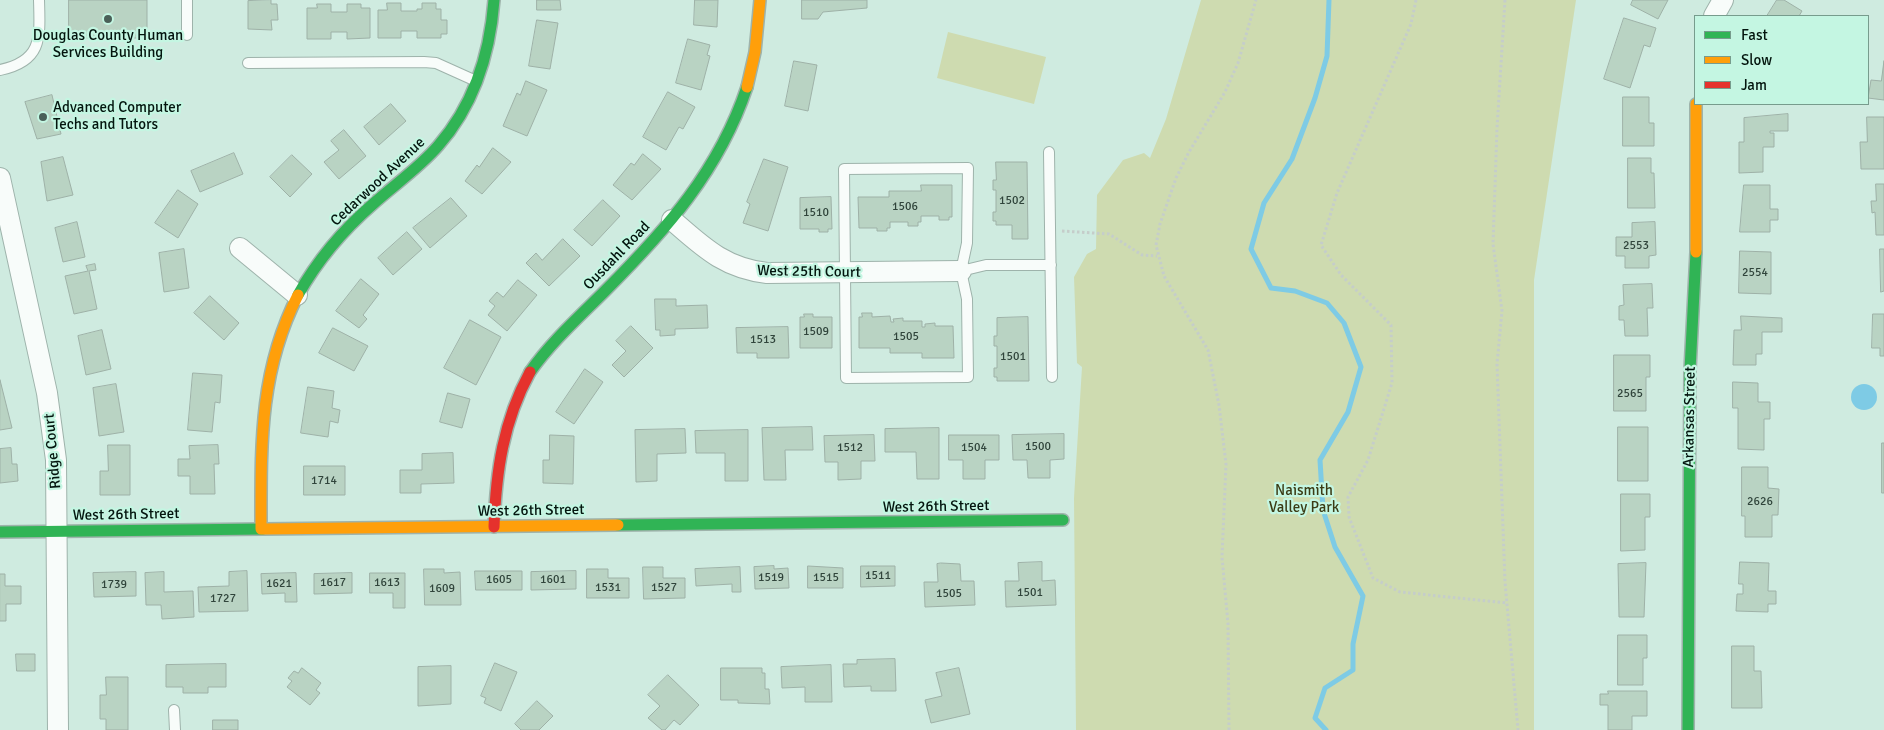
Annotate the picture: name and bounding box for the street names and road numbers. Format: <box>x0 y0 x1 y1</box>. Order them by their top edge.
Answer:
street label: Cedarwood Avenue <box>327 134 429 230</box>
street label: Ousdahl Road <box>580 218 654 294</box>
street label: West 25th Court <box>757 262 861 282</box>
street label: Arkansas Street <box>1680 366 1700 468</box>
street label: Ridge Court <box>41 412 65 490</box>
street label: West 26th Street <box>882 497 990 517</box>
street label: West 26th Street <box>477 501 585 521</box>
street label: West 26th Street <box>72 505 180 525</box>

